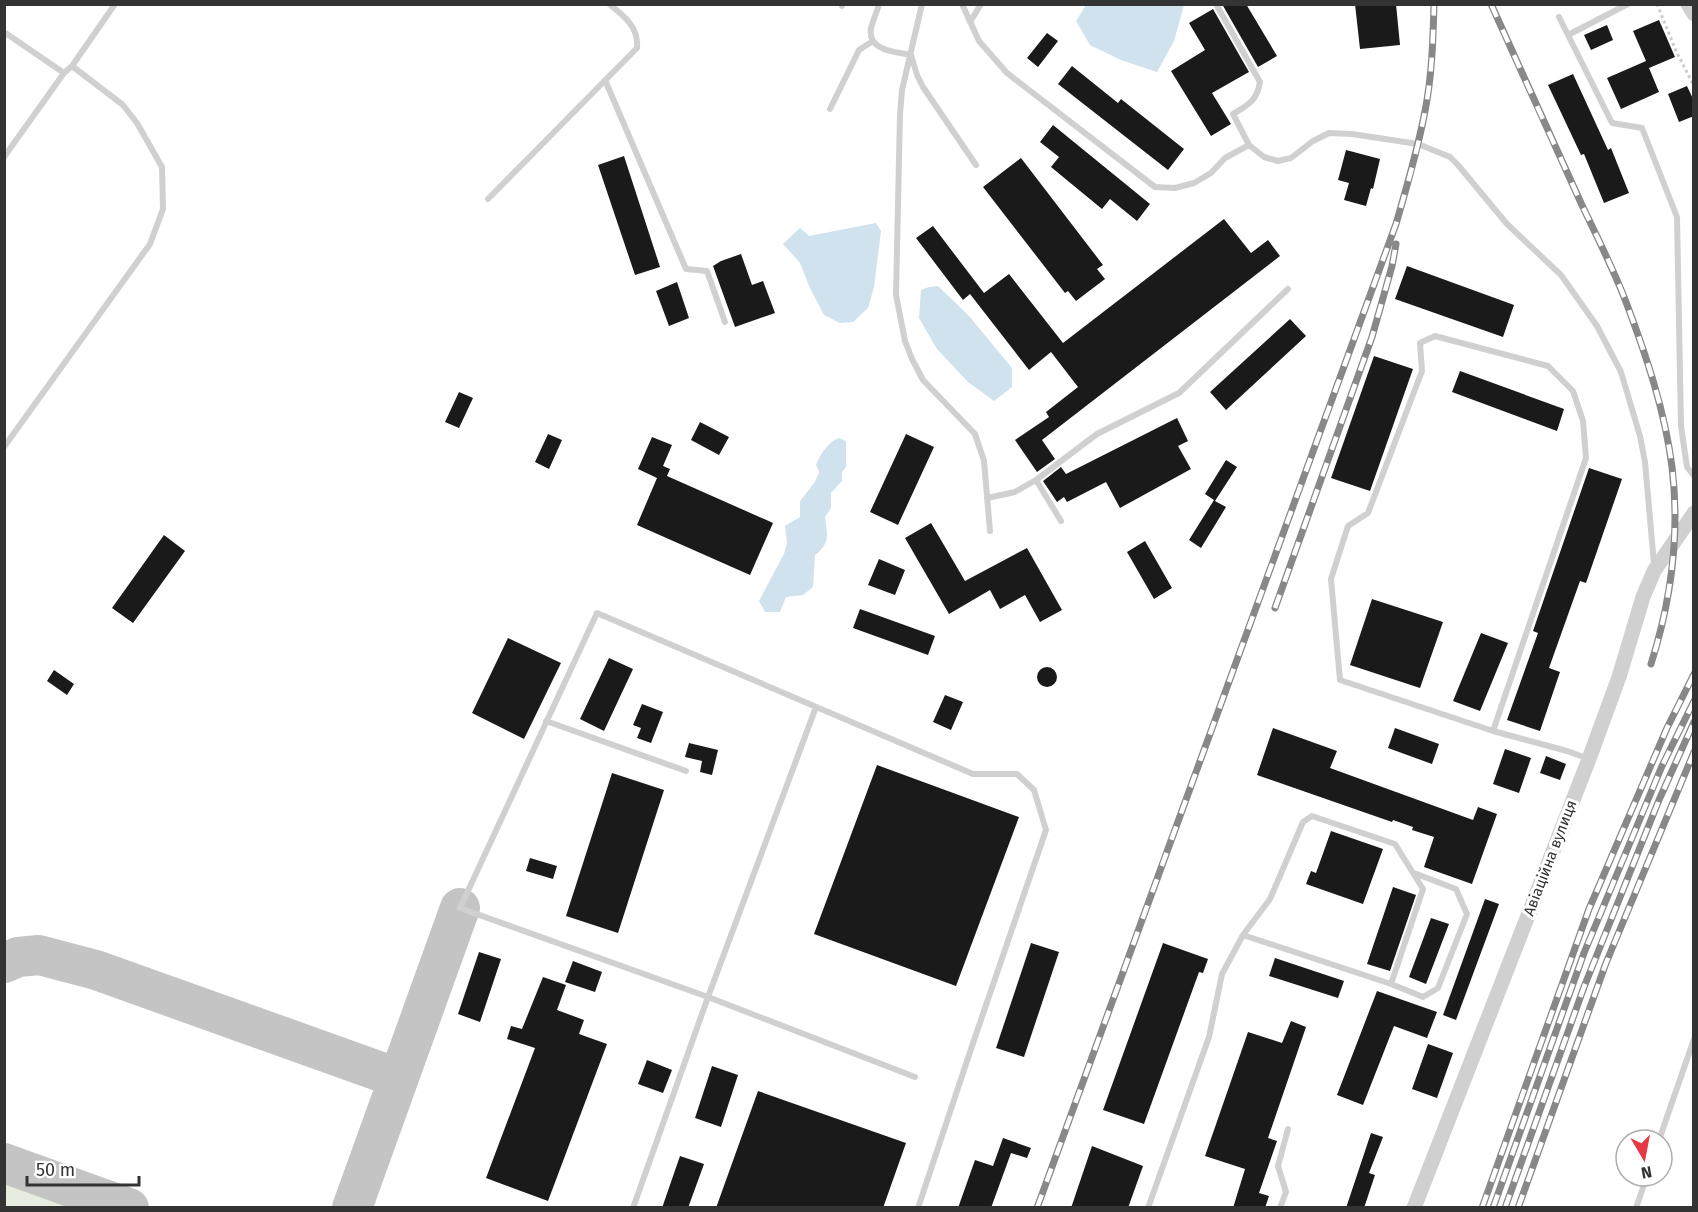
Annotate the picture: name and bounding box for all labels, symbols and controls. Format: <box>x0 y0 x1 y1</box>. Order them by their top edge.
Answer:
street label: Авіаційна вулиця <box>1520 798 1580 918</box>
north arrow <box>1614 1128 1674 1188</box>
scale bar <box>27 1149 140 1187</box>
text: 50 m <box>36 1159 75 1181</box>
text: N <box>1640 1162 1653 1183</box>

